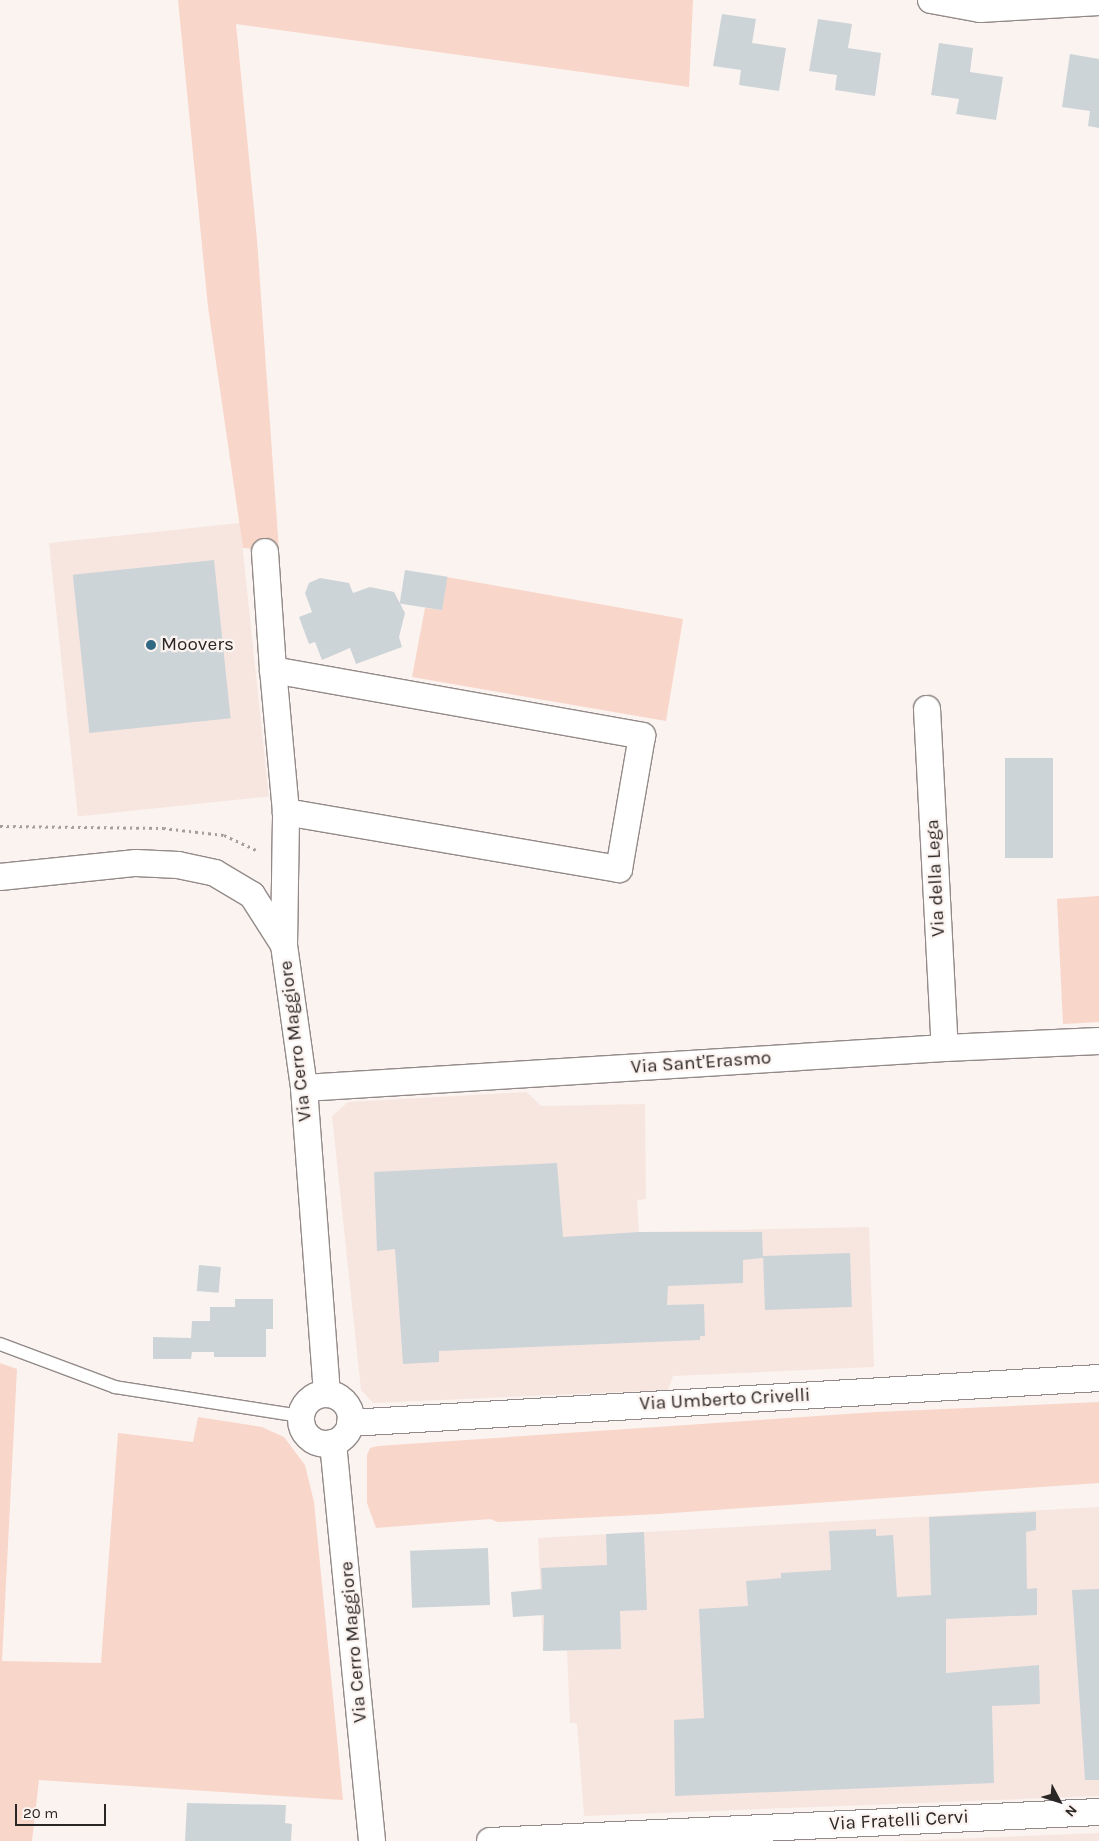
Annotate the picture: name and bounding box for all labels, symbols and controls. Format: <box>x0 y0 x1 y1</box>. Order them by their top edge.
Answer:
place label: Moovers <box>161 634 234 656</box>
marker: Moovers <box>145 639 157 651</box>
street label: Via della Lega <box>922 819 950 937</box>
street label: Via Cerro Maggiore <box>275 959 317 1123</box>
street label: Via Sant'Erasmo <box>630 1047 772 1079</box>
street label: Via Umberto Crivelli <box>639 1384 811 1416</box>
street label: Via Cerro Maggiore <box>336 1560 372 1724</box>
north arrow <box>1034 1776 1084 1826</box>
scale bar <box>18 1794 109 1826</box>
text: N <box>1061 1802 1081 1820</box>
text: 20 m <box>23 1804 58 1822</box>
street label: Via Fratelli Cervi <box>829 1806 969 1836</box>

